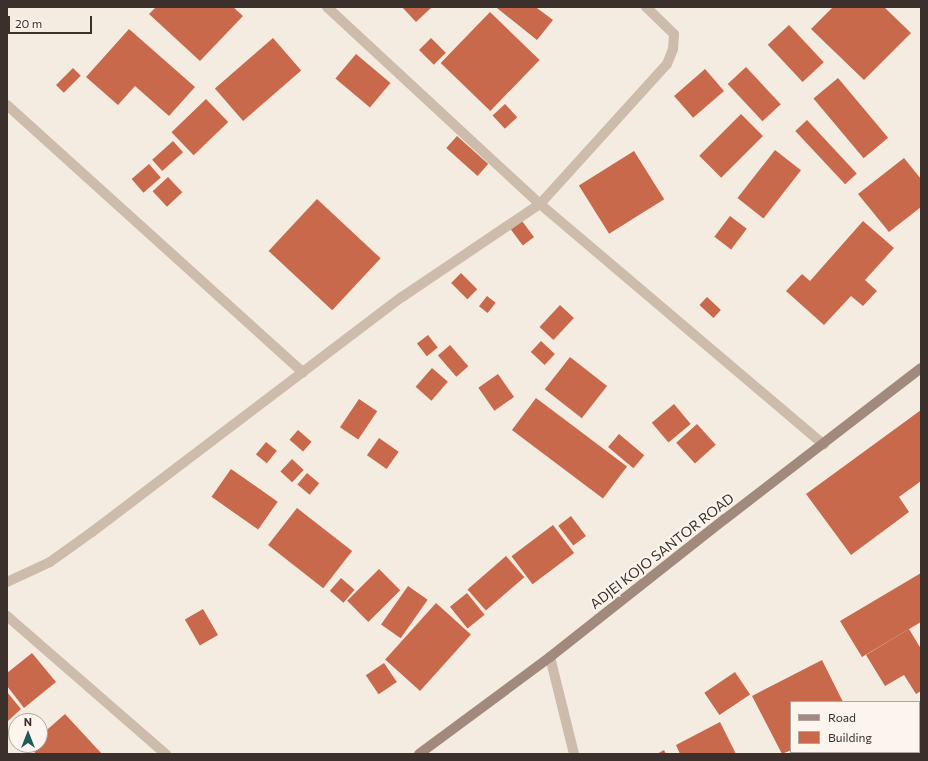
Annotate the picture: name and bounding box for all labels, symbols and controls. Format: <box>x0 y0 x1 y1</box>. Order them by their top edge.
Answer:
scale bar <box>10 8 94 34</box>
text: 20 m <box>15 16 42 30</box>
street label: ADJEI KOJO SANTOR ROAD <box>587 490 737 612</box>
legend <box>790 701 920 753</box>
text: Road <box>828 710 856 724</box>
north arrow <box>8 713 48 753</box>
text: N <box>24 715 32 728</box>
text: Building <box>828 730 872 744</box>

